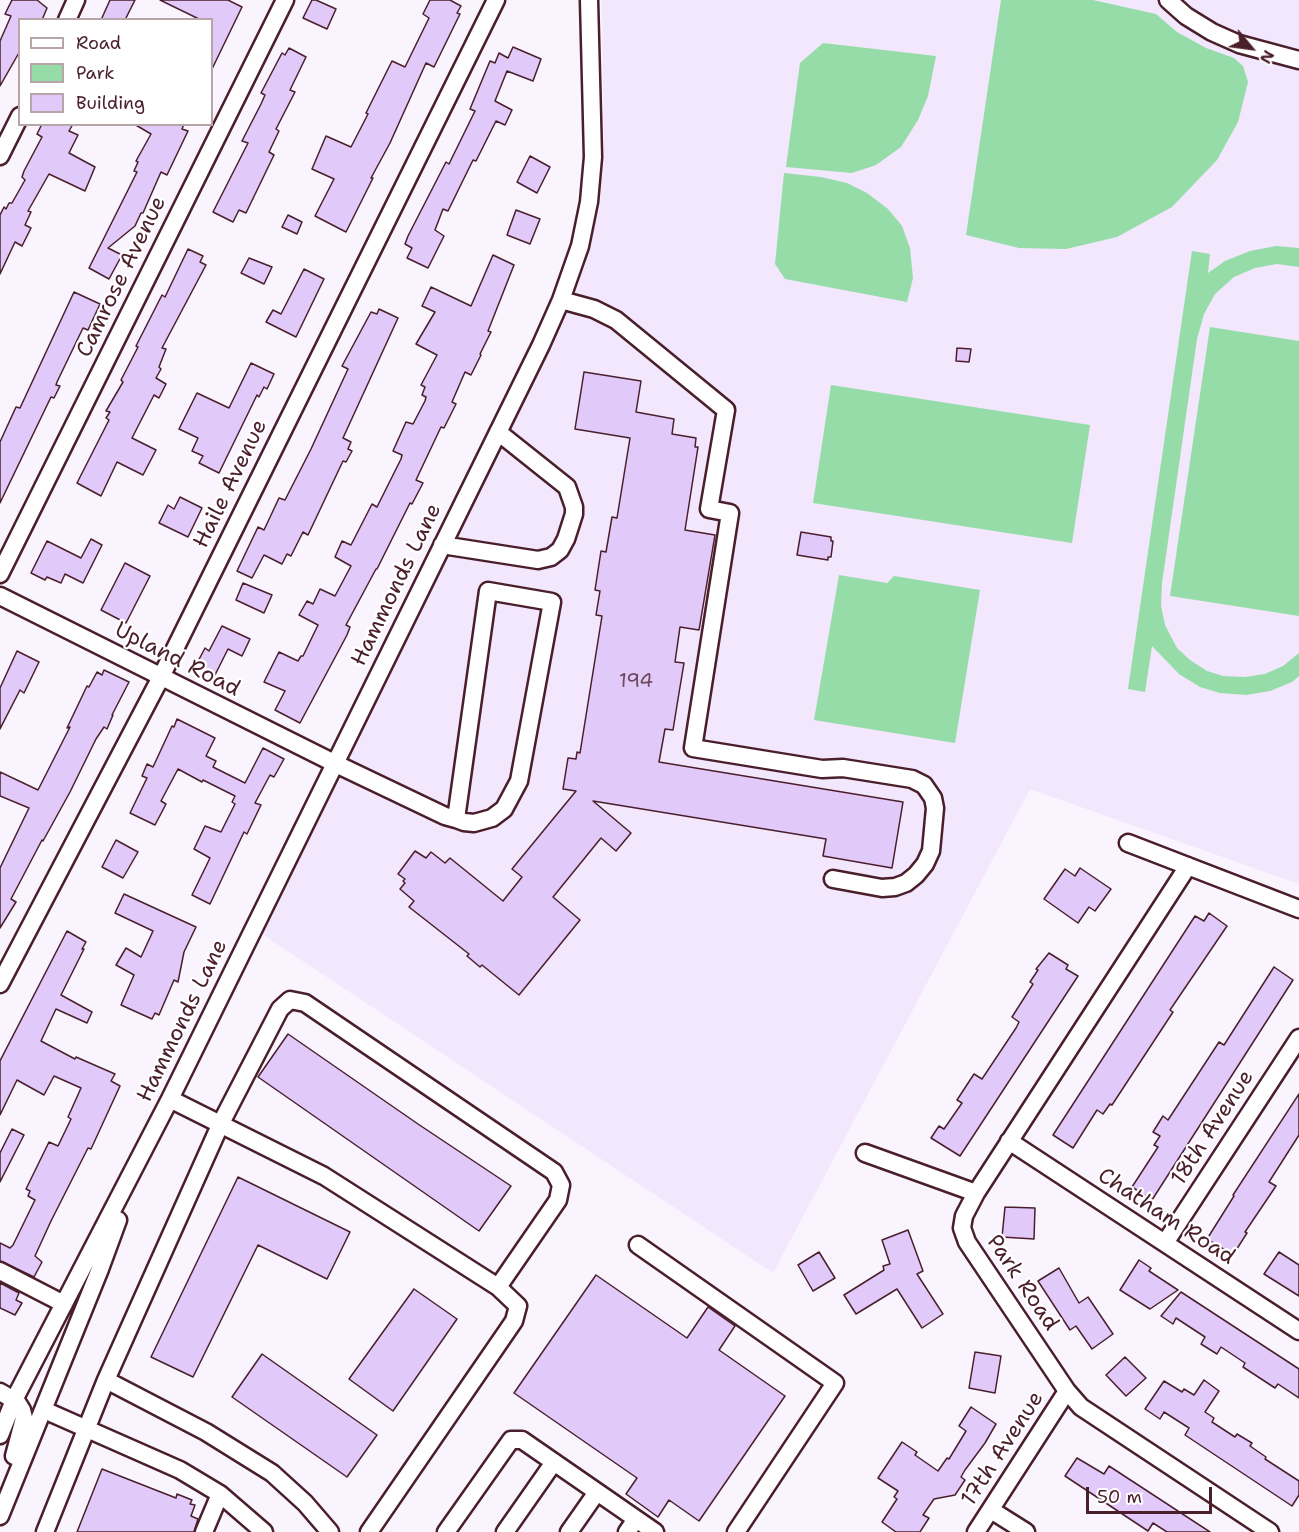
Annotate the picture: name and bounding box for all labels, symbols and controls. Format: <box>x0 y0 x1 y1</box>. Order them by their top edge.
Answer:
legend <box>18 18 213 126</box>
north arrow <box>1221 18 1281 78</box>
text: Road <box>76 31 121 55</box>
text: N <box>1255 46 1279 68</box>
text: Park <box>76 61 115 85</box>
text: Building <box>76 91 145 115</box>
street label: Camrose Avenue <box>72 192 172 362</box>
street label: Haile Avenue <box>189 416 273 552</box>
street label: Hammonds Lane <box>346 499 448 671</box>
street label: Upland Road <box>110 617 244 703</box>
house number: 194 <box>619 670 653 694</box>
street label: Hammonds Lane <box>132 935 234 1107</box>
street label: 18th Avenue <box>1166 1065 1260 1191</box>
street label: Chatham Road <box>1092 1163 1240 1271</box>
street label: Park Road <box>980 1230 1064 1336</box>
street label: 17th Avenue <box>956 1387 1050 1511</box>
scale bar <box>1089 1475 1215 1513</box>
text: 50 m <box>1097 1485 1142 1509</box>

